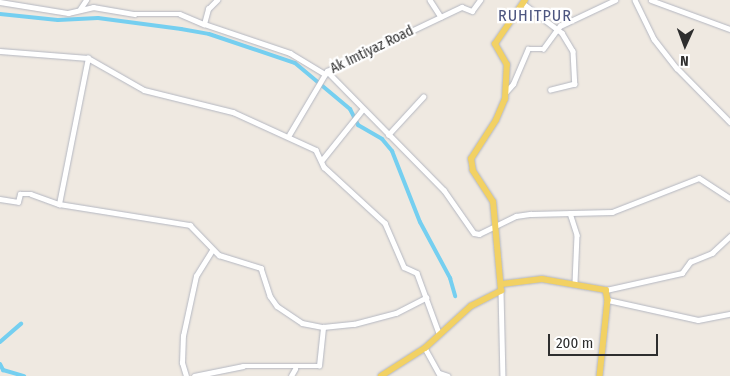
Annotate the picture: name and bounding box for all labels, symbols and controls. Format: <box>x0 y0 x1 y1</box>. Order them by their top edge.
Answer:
district label: RUHITPUR <box>497 6 573 26</box>
north arrow <box>660 20 710 70</box>
street label: Ak Imtiyaz Road <box>328 23 416 77</box>
text: N <box>680 52 689 69</box>
scale bar <box>550 324 660 356</box>
text: 200 m <box>556 334 593 352</box>

